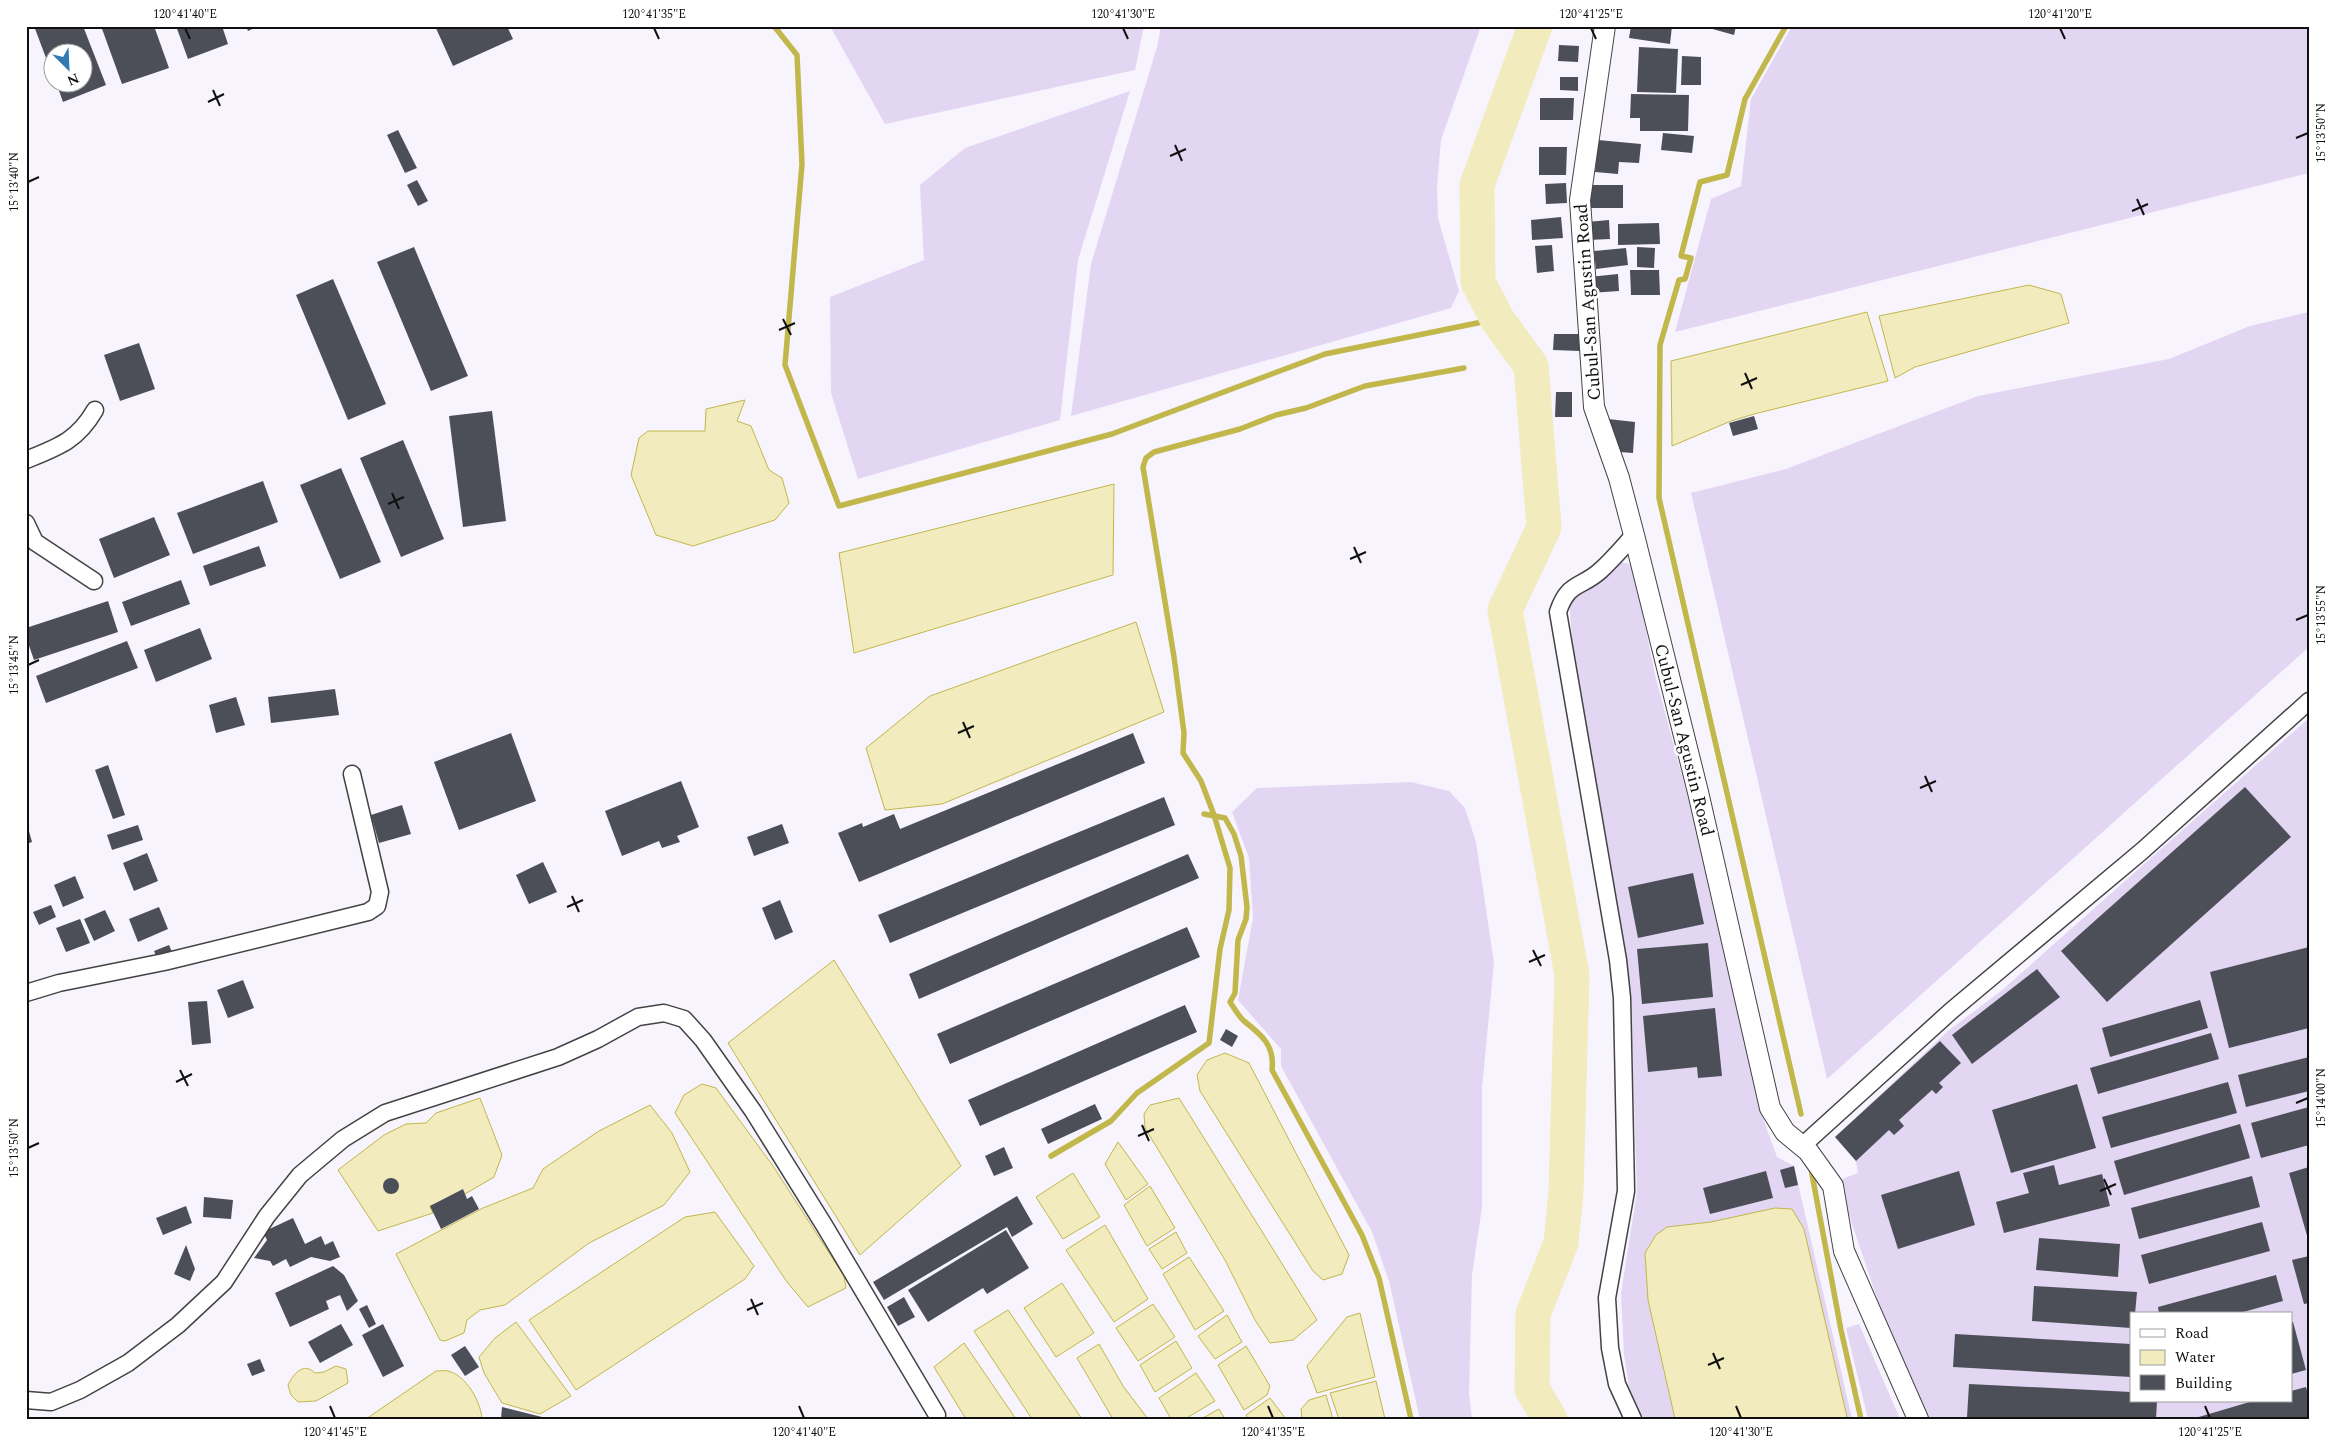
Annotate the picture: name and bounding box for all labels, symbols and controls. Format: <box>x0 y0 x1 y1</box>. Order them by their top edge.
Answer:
text: 120°41'40"E <box>153 5 217 24</box>
text: 120°41'35"E <box>622 5 686 24</box>
text: 120°41'30"E <box>1091 5 1155 24</box>
text: 120°41'25"E <box>1559 5 1623 24</box>
text: 120°41'20"E <box>2028 5 2092 24</box>
north arrow <box>42 42 92 92</box>
text: N <box>64 68 83 91</box>
text: 15°13'50"N <box>2312 103 2331 163</box>
text: 15°13'40"N <box>5 152 24 212</box>
street label: Cubul-San Agustin Road <box>1568 203 1608 401</box>
text: 15°13'55"N <box>2312 585 2331 645</box>
text: 15°13'45"N <box>5 635 24 695</box>
street label: Cubul-San Agustin Road <box>1647 641 1721 839</box>
text: 15°14'00"N <box>2312 1068 2331 1128</box>
text: 15°13'50"N <box>5 1118 24 1178</box>
legend <box>2130 1312 2292 1402</box>
text: Road <box>2175 1322 2209 1345</box>
text: Water <box>2175 1346 2215 1369</box>
text: Building <box>2175 1372 2232 1395</box>
text: 120°41'45"E <box>303 1423 367 1442</box>
text: 120°41'40"E <box>772 1423 836 1442</box>
text: 120°41'35"E <box>1241 1423 1305 1442</box>
text: 120°41'30"E <box>1709 1423 1773 1442</box>
text: 120°41'25"E <box>2178 1423 2242 1442</box>

